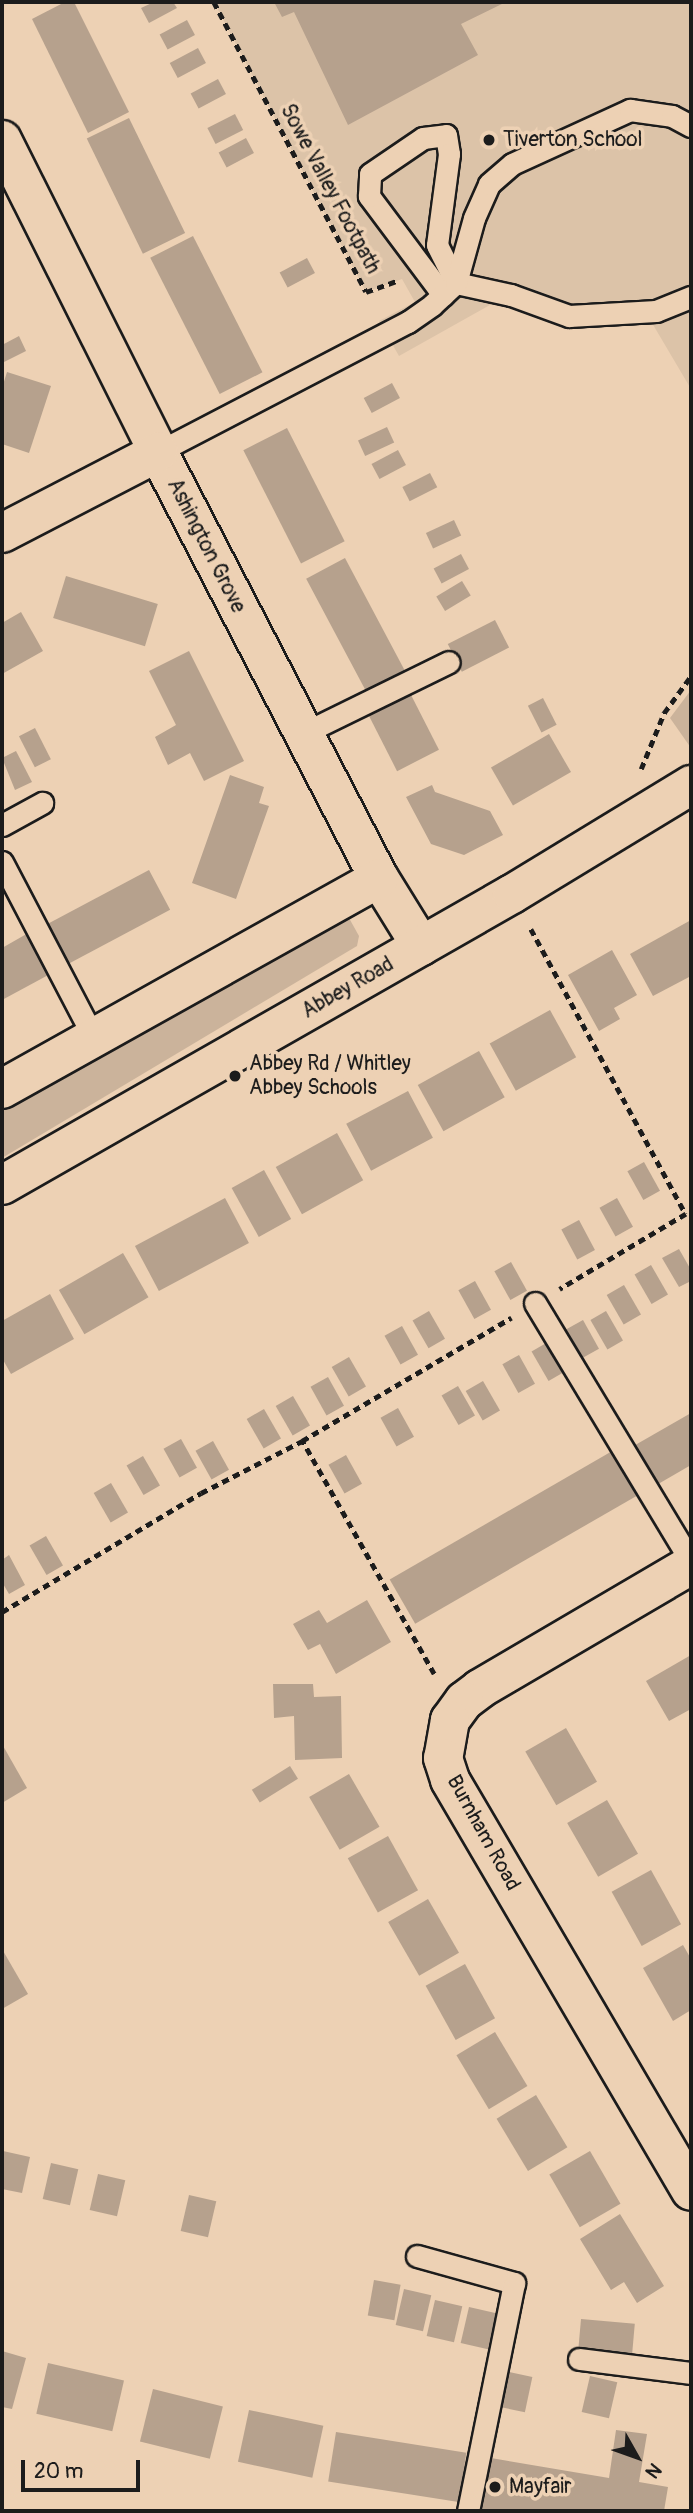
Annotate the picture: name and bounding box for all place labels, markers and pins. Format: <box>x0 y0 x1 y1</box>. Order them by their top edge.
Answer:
place label: Tiverton School <box>503 127 643 153</box>
marker: Tiverton School <box>481 132 497 148</box>
place label: Abbey Rd / Whitley Abbey Schools <box>249 1051 411 1101</box>
marker: Abbey Rd / Whitley Abbey Schools <box>227 1068 243 1084</box>
place label: Mayfair <box>509 2474 572 2500</box>
marker: Mayfair <box>487 2479 503 2495</box>

